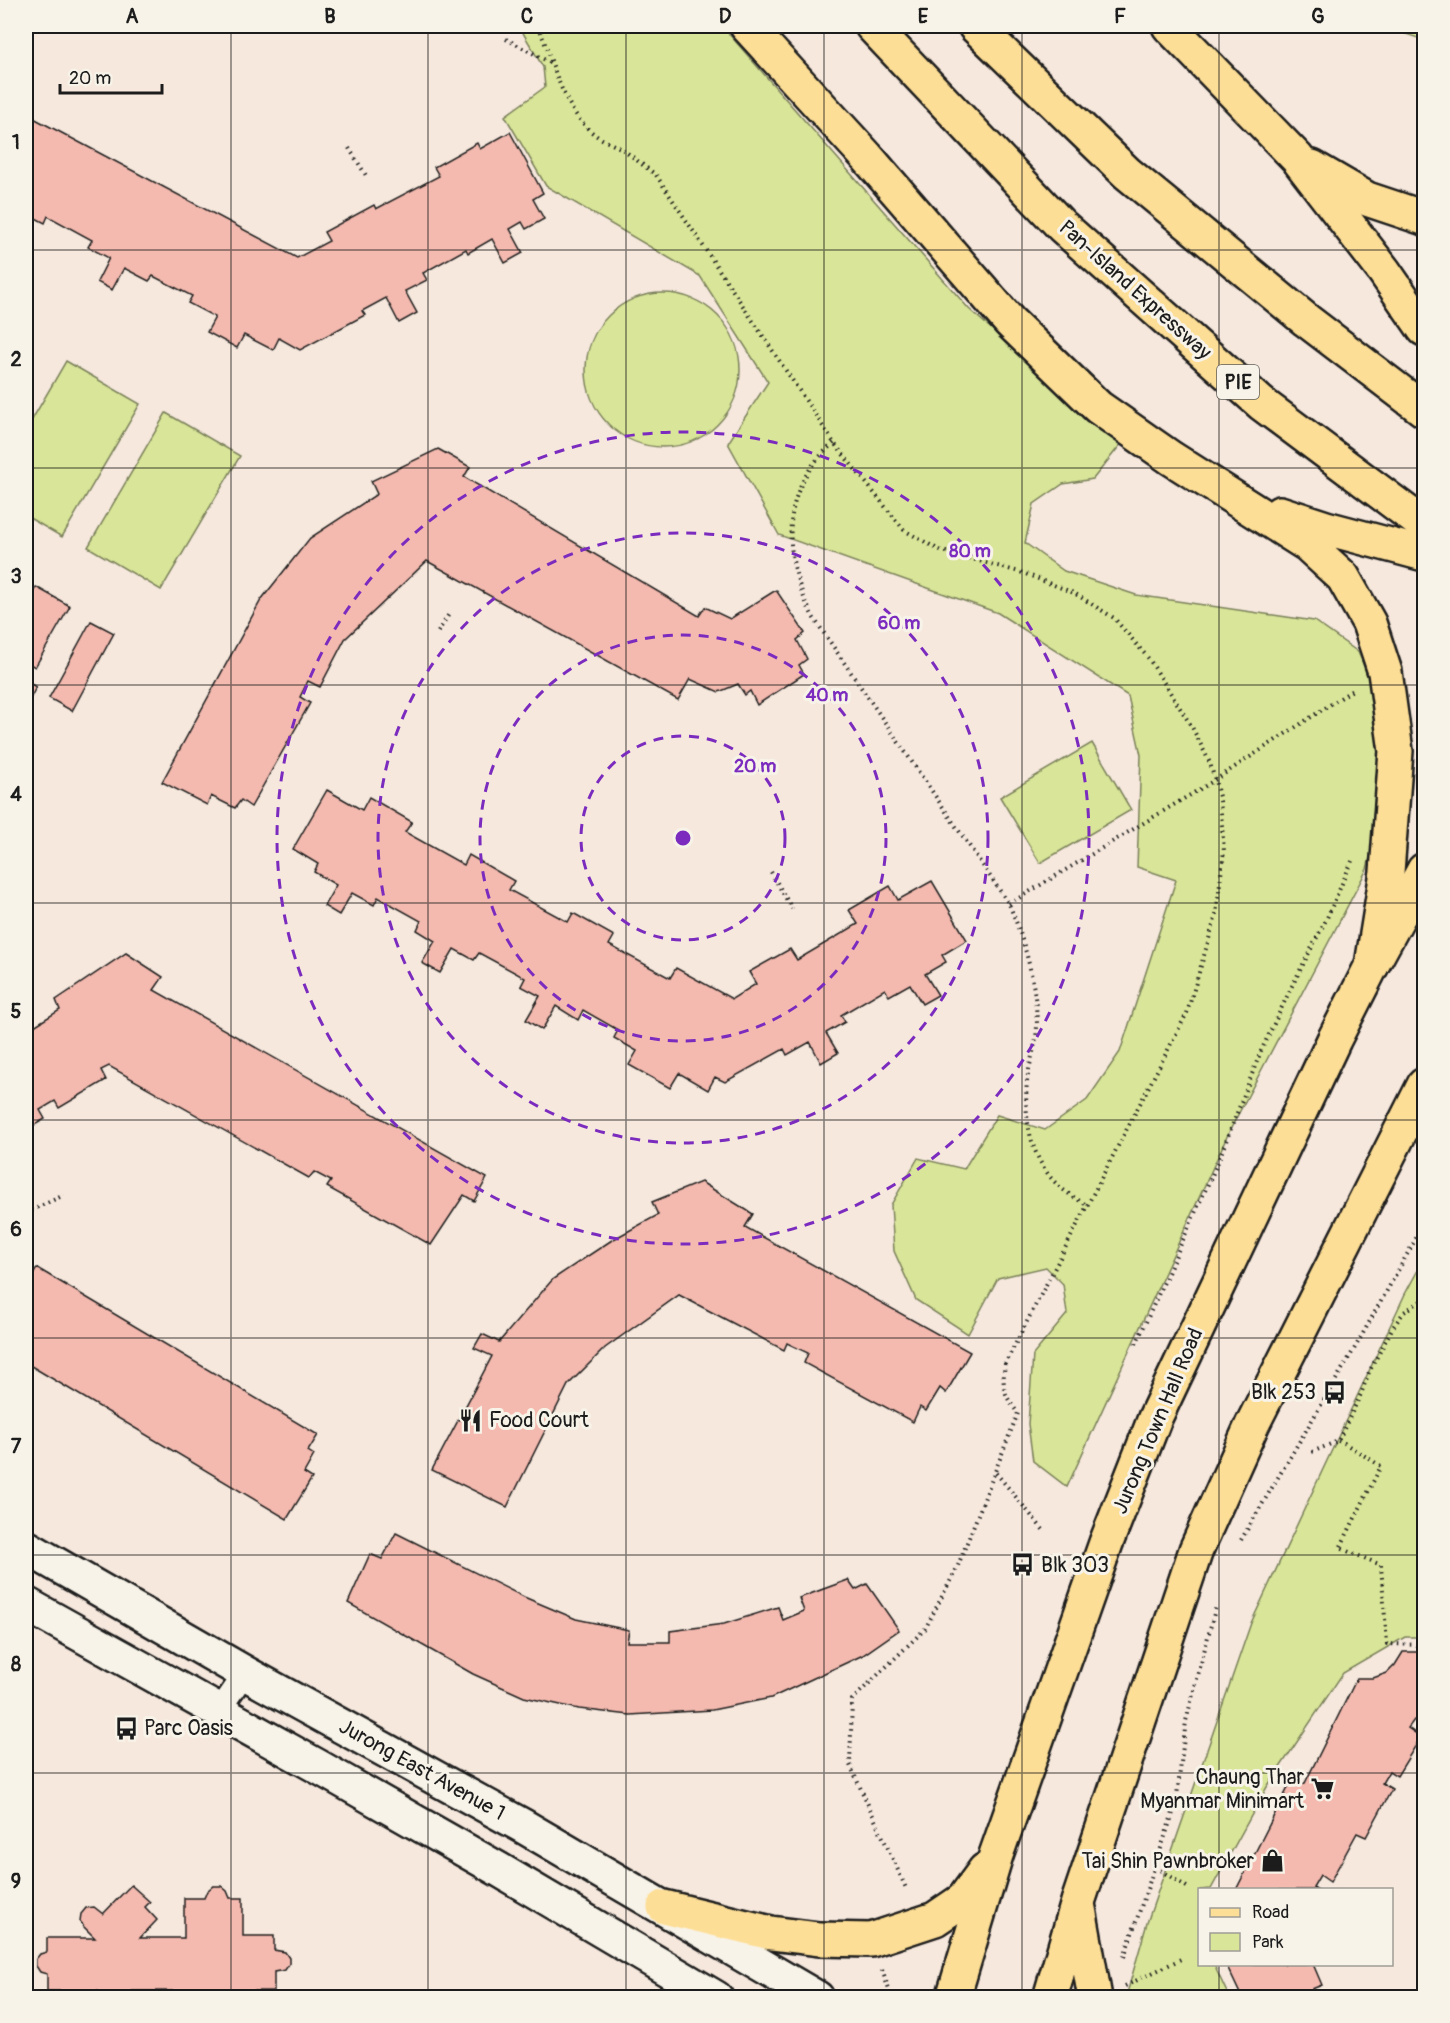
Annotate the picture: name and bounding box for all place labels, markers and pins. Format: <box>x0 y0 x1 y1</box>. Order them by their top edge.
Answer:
centre of rings <box>673 828 693 848</box>
place label: Blk 253 <box>1251 1379 1316 1406</box>
bus stop icon: Blk 253 <box>1321 1379 1347 1405</box>
restaurant icon: Food Court <box>458 1407 484 1433</box>
place label: Food Court <box>489 1407 589 1434</box>
bus stop icon: Blk 303 <box>1010 1552 1036 1578</box>
place label: Blk 303 <box>1041 1552 1109 1579</box>
bus stop icon: Parc Oasis <box>113 1715 139 1741</box>
place label: Parc Oasis <box>144 1715 233 1742</box>
place label: Chaung Thar Myanmar Minimart <box>1140 1764 1305 1815</box>
supermarket icon: Chaung Thar Myanmar Minimart <box>1309 1776 1335 1802</box>
place label: Tai Shin Pawnbroker <box>1081 1848 1255 1875</box>
shop icon: Tai Shin Pawnbroker <box>1259 1848 1285 1874</box>

